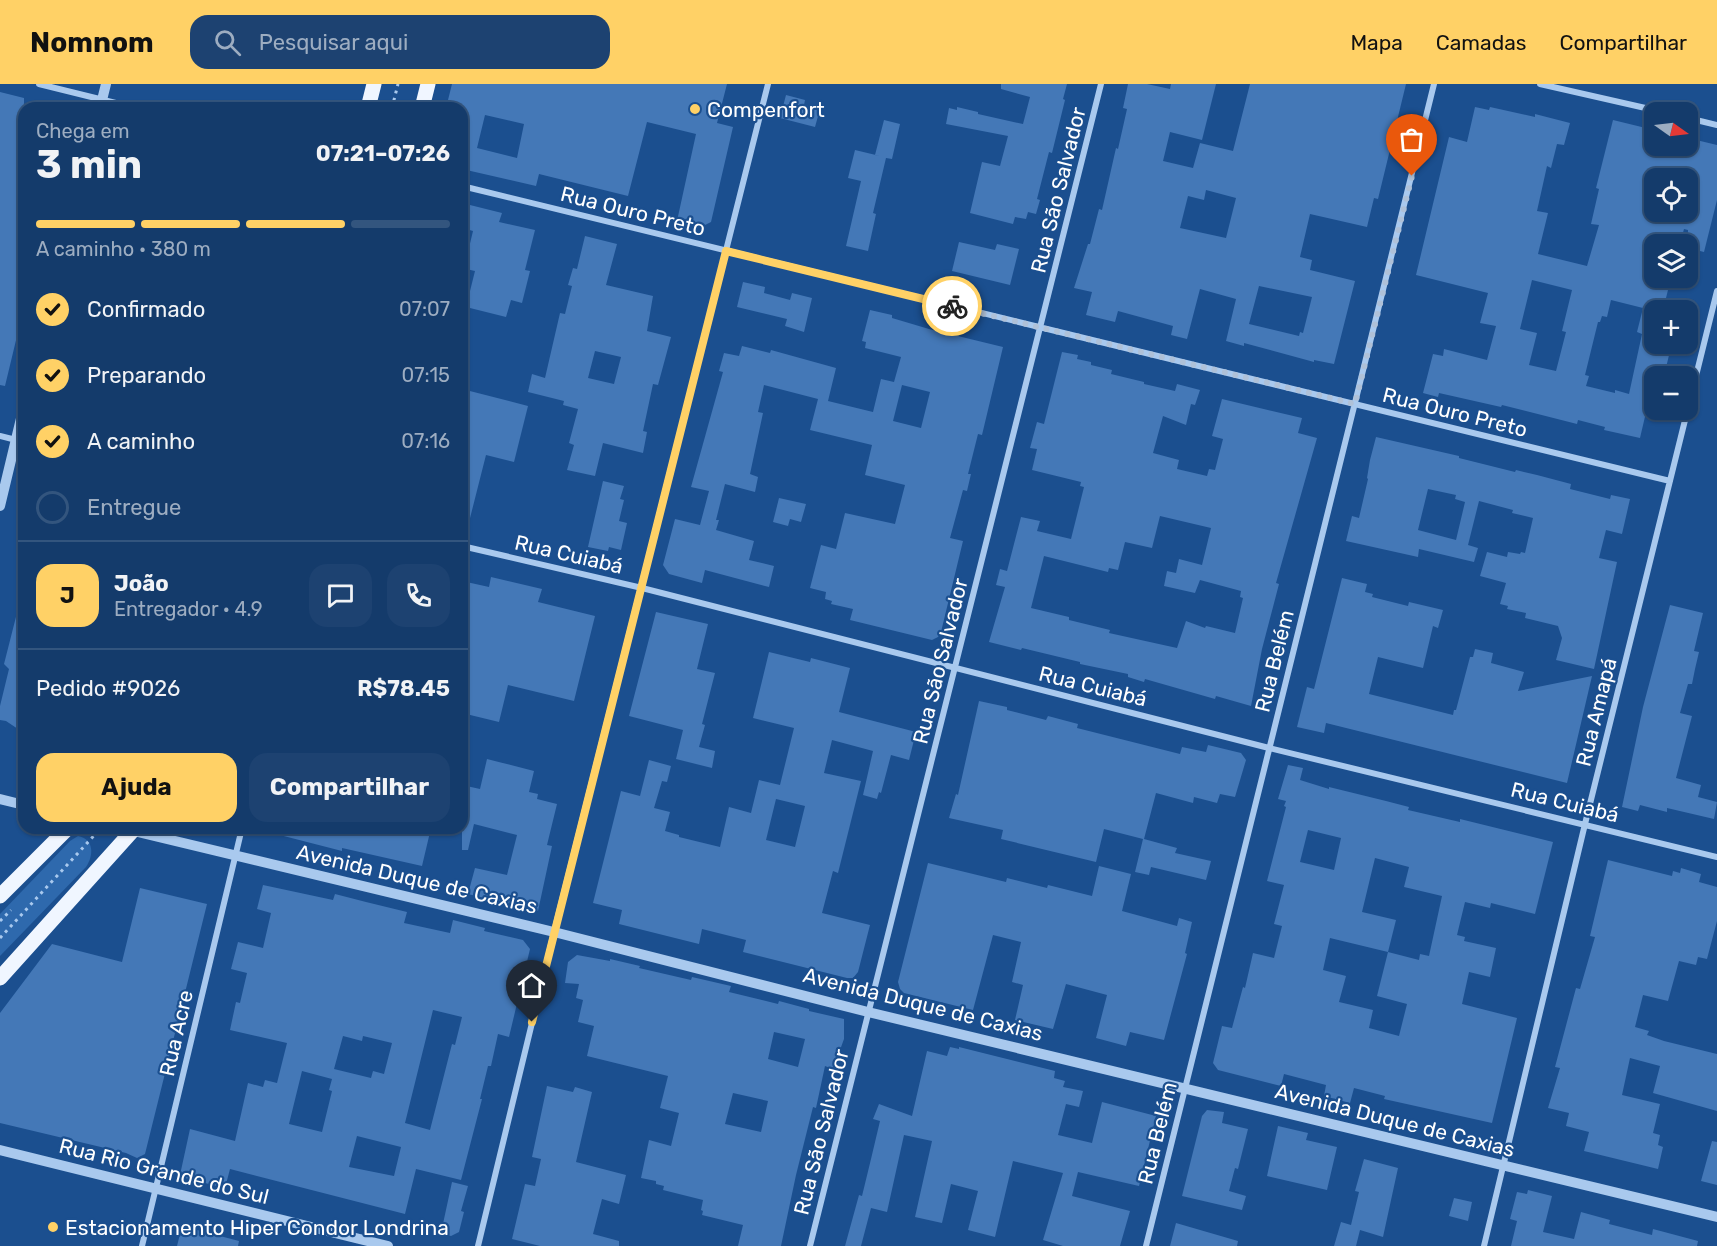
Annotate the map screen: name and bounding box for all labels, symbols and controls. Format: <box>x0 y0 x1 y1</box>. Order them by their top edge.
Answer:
search box <box>190 15 610 69</box>
text: Nomnom <box>30 26 154 59</box>
icon: search <box>211 26 244 59</box>
text: Pesquisar aqui <box>259 29 408 56</box>
text: Mapa <box>1350 30 1403 55</box>
text: Camadas <box>1436 30 1526 55</box>
text: Compartilhar <box>1559 30 1687 55</box>
place label: Compenfort <box>707 97 825 122</box>
marker: Compenfort <box>688 102 702 116</box>
north arrow <box>1644 102 1698 156</box>
map controls <box>1644 102 1698 420</box>
street label: Rua São Salvador <box>1025 104 1091 276</box>
pin <box>1386 114 1437 176</box>
text: Chega em <box>36 119 130 143</box>
icon: bag <box>1395 123 1428 156</box>
text: 07:21–07:26 <box>316 140 450 167</box>
text: 3 min <box>36 142 142 188</box>
button: locate <box>1644 168 1698 222</box>
street label: Rua Ouro Preto <box>558 181 708 241</box>
button: layers <box>1644 234 1698 288</box>
text: A caminho · 380 m <box>36 237 211 261</box>
courier <box>922 276 982 336</box>
icon: bike <box>936 290 969 323</box>
icon: check <box>36 293 69 326</box>
text: Confirmado <box>87 296 205 323</box>
text: 07:07 <box>399 297 450 321</box>
button: + <box>1644 300 1698 354</box>
icon: check <box>36 359 69 392</box>
text: Preparando <box>87 362 206 389</box>
text: 07:15 <box>401 363 450 387</box>
button: − <box>1644 366 1698 420</box>
street label: Rua Ouro Preto <box>1380 382 1530 442</box>
icon: check <box>36 425 69 458</box>
text: A caminho <box>87 428 195 455</box>
text: 07:16 <box>401 429 450 453</box>
text: Entregue <box>87 494 181 521</box>
street label: Rua Cuiabá <box>512 529 626 579</box>
button: chat <box>309 564 372 627</box>
button: phone <box>387 564 450 627</box>
text: João <box>114 570 169 597</box>
street label: Rua São Salvador <box>907 575 973 747</box>
text: J <box>60 582 75 609</box>
text: Entregador · 4.9 <box>114 597 263 621</box>
street label: Rua Belém <box>1249 607 1299 715</box>
street label: Rua Amapá <box>1570 655 1622 769</box>
street label: Rua Cuiabá <box>1036 661 1150 711</box>
text: Pedido #9026 <box>36 675 180 702</box>
text: R$78.45 <box>357 675 450 702</box>
button: Ajuda <box>36 753 237 822</box>
button: Compartilhar <box>249 753 450 822</box>
street label: Rua Cuiabá <box>1508 777 1622 827</box>
street label: Avenida Duque de Caxias <box>294 839 540 919</box>
pin <box>506 960 557 1022</box>
street label: Avenida Duque de Caxias <box>800 962 1046 1046</box>
icon: home <box>515 969 548 1002</box>
street label: Rua Acre <box>154 987 198 1079</box>
street label: Rua São Salvador <box>788 1046 854 1218</box>
street label: Avenida Duque de Caxias <box>1272 1078 1518 1162</box>
street label: Rua Belém <box>1132 1079 1182 1187</box>
street label: Rua Rio Grande do Sul <box>56 1133 272 1209</box>
place label: Estacionamento Hiper Condor Londrina <box>65 1215 449 1240</box>
marker: Estacionamento Hiper Condor Londrina <box>46 1220 60 1234</box>

